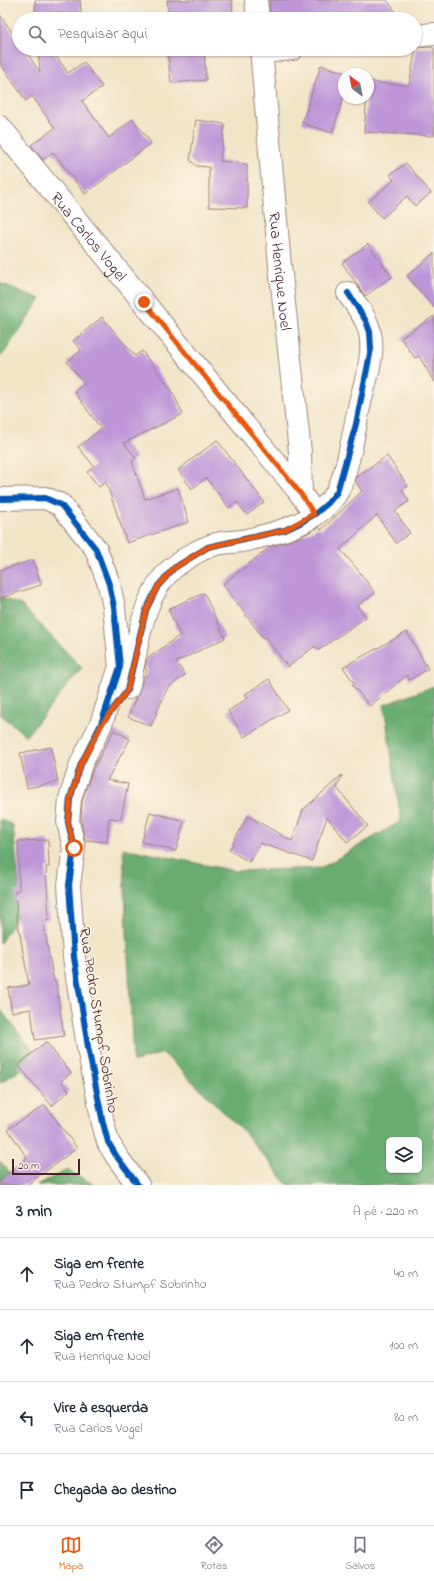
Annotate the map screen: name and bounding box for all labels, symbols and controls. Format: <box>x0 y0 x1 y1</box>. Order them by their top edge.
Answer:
search box <box>12 12 422 56</box>
icon: search <box>26 23 48 45</box>
text: Pesquisar aqui <box>58 23 147 45</box>
north arrow <box>338 68 374 104</box>
street label: Rua Carlos Vogel <box>44 187 132 287</box>
street label: Rua Henrique Noel <box>261 211 297 332</box>
route end <box>135 293 153 311</box>
route start <box>65 839 83 857</box>
street label: Rua Pedro Stumpf Sobrinho <box>71 926 125 1115</box>
map controls <box>386 1137 422 1173</box>
button: layers <box>386 1137 422 1173</box>
scale bar <box>12 1157 80 1176</box>
text: 20 m <box>18 1158 40 1174</box>
text: 3 min <box>16 1199 52 1224</box>
text: A pé · 220 m <box>353 1202 418 1221</box>
text: Siga em frente <box>54 1253 144 1275</box>
icon: ahead <box>16 1263 38 1285</box>
text: 40 m <box>394 1264 418 1283</box>
text: Rua Pedro Stumpf Sobrinho <box>54 1275 207 1294</box>
text: Siga em frente <box>54 1325 144 1347</box>
icon: ahead <box>16 1335 38 1357</box>
text: 100 m <box>389 1336 418 1355</box>
text: Rua Henrique Noel <box>54 1347 150 1366</box>
text: Vire à esquerda <box>54 1397 148 1419</box>
icon: left <box>16 1407 38 1429</box>
text: 80 m <box>394 1408 418 1427</box>
text: Rua Carlos Vogel <box>54 1419 143 1438</box>
icon: arrive <box>16 1479 38 1501</box>
text: Chegada ao destino <box>54 1479 177 1501</box>
tab: Mapa <box>59 1534 83 1574</box>
tab: Rotas <box>201 1534 228 1574</box>
tab: Salvos <box>345 1534 375 1574</box>

